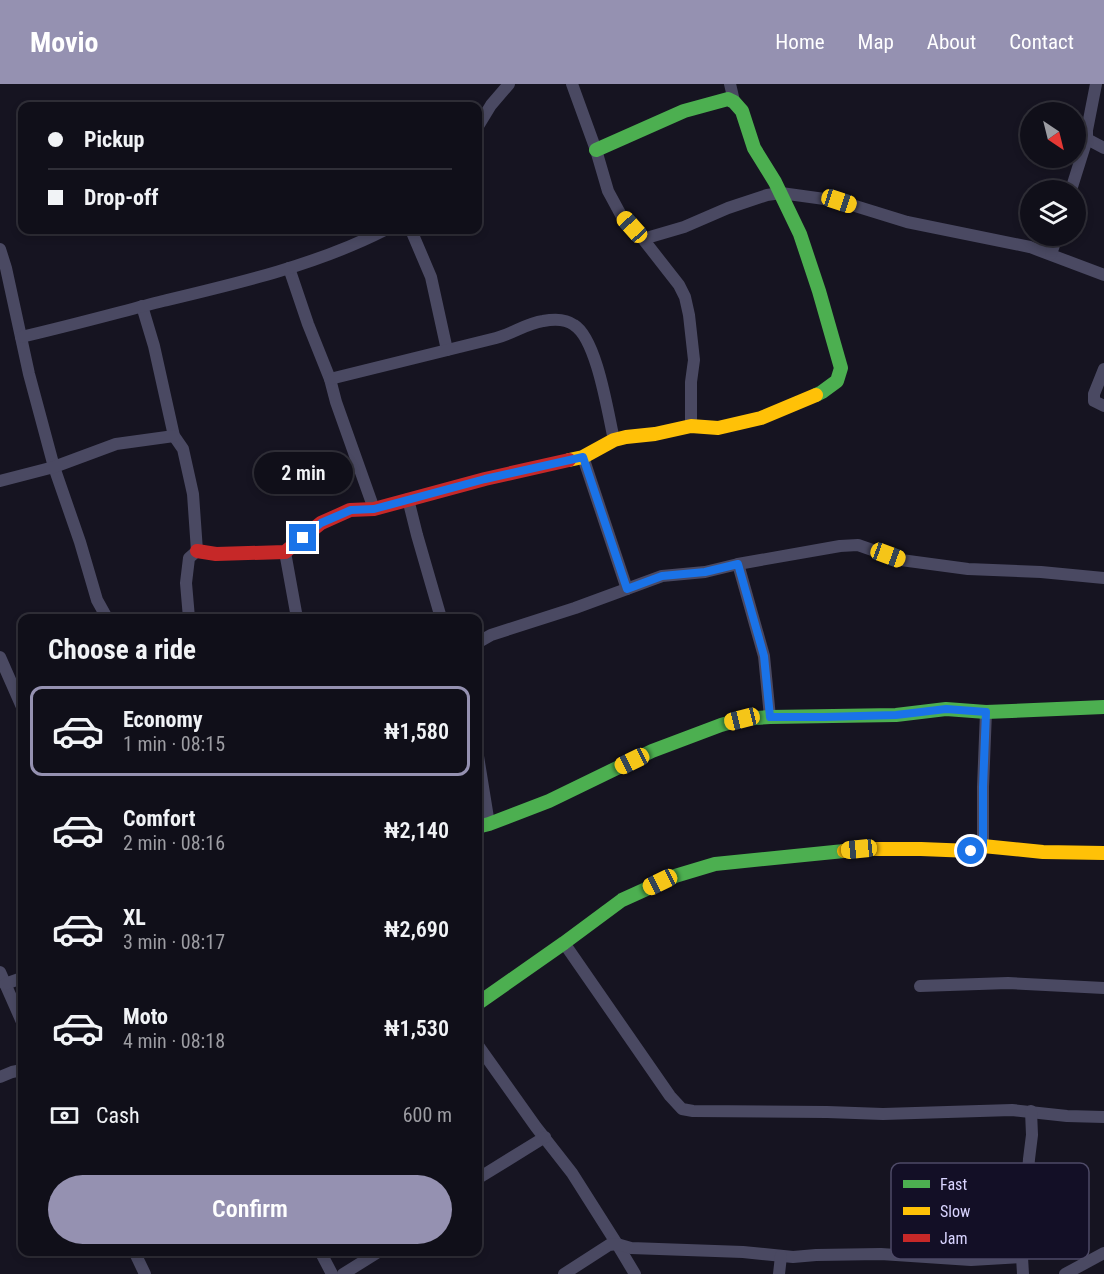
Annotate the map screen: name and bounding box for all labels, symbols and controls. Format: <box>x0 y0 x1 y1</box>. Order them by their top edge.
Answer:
text: Movio <box>30 26 99 59</box>
text: Home <box>775 30 825 54</box>
text: Map <box>858 30 894 54</box>
text: About <box>927 30 976 54</box>
text: Contact <box>1009 30 1074 54</box>
north arrow <box>1020 102 1086 168</box>
map controls <box>1020 102 1086 246</box>
text: Pickup <box>84 127 144 152</box>
button: layers <box>1020 180 1086 246</box>
text: Drop-off <box>84 185 158 210</box>
car <box>819 187 859 215</box>
car <box>613 208 651 246</box>
callout: 2 min <box>254 451 352 493</box>
text: 2 min <box>281 461 326 485</box>
route end <box>289 524 316 551</box>
car <box>868 540 908 570</box>
text: Choose a ride <box>48 634 196 666</box>
icon: car <box>51 704 105 758</box>
car <box>722 706 762 732</box>
text: Economy <box>123 707 203 732</box>
text: ₦1,580 <box>384 719 449 744</box>
text: 1 min · 08:15 <box>123 732 225 756</box>
car <box>612 745 652 777</box>
icon: car <box>51 803 105 857</box>
text: Comfort <box>123 806 196 831</box>
text: ₦2,140 <box>384 818 449 843</box>
text: 2 min · 08:16 <box>123 831 225 855</box>
route start <box>957 837 984 864</box>
car <box>840 838 878 860</box>
car <box>640 866 680 898</box>
icon: car <box>51 902 105 956</box>
text: XL <box>123 905 146 930</box>
text: ₦2,690 <box>384 917 449 942</box>
text: 3 min · 08:17 <box>123 930 225 954</box>
icon: car <box>51 1001 105 1055</box>
text: Moto <box>123 1004 168 1029</box>
text: ₦1,530 <box>384 1016 449 1041</box>
text: 4 min · 08:18 <box>123 1029 225 1053</box>
icon: cash <box>48 1099 81 1132</box>
text: Cash <box>96 1103 140 1128</box>
text: 600 m <box>403 1103 452 1127</box>
legend <box>891 1163 1089 1259</box>
button: Confirm <box>48 1175 452 1244</box>
text: Fast <box>940 1175 967 1194</box>
text: Slow <box>940 1202 970 1221</box>
text: Jam <box>940 1229 967 1248</box>

